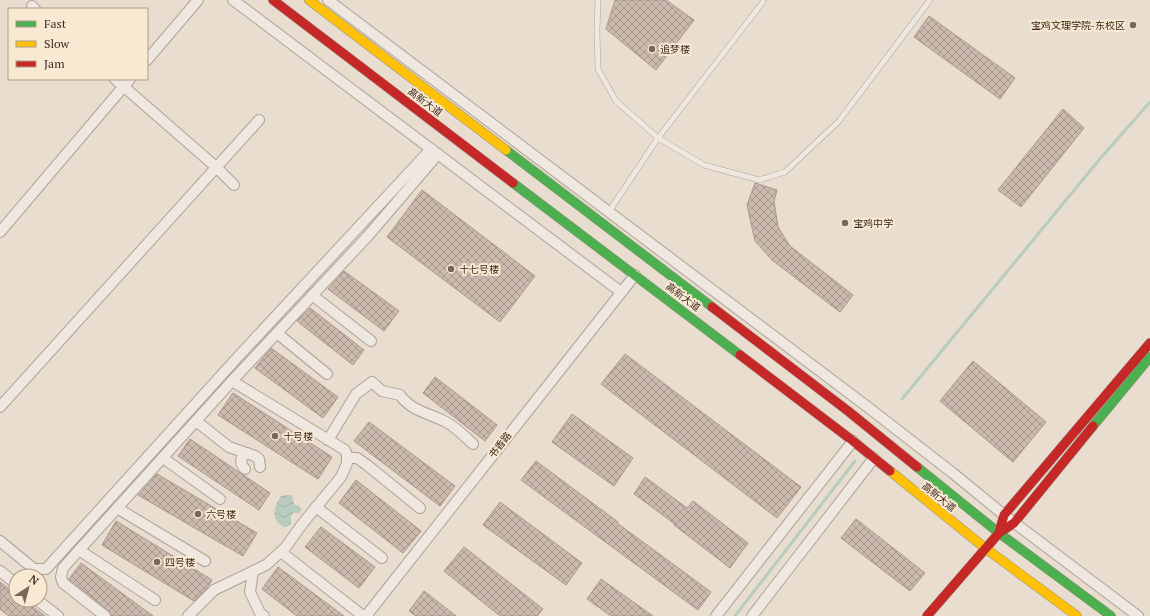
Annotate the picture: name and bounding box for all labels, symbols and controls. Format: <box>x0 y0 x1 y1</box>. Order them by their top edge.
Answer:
legend <box>8 8 148 80</box>
text: Fast <box>44 16 67 31</box>
place label: 宝鸡文理学院-东校区 <box>1031 19 1125 32</box>
marker: 宝鸡文理学院-东校区 <box>1128 20 1138 30</box>
text: Slow <box>44 36 70 51</box>
place label: 追梦楼 <box>660 43 690 56</box>
marker: 追梦楼 <box>647 44 657 54</box>
text: Jam <box>44 56 65 71</box>
street label: 高新大道 <box>405 85 445 119</box>
place label: 宝鸡中学 <box>853 217 893 230</box>
marker: 宝鸡中学 <box>840 218 850 228</box>
place label: 十七号楼 <box>459 263 499 276</box>
marker: 十七号楼 <box>446 264 456 274</box>
street label: 高新大道 <box>663 280 703 314</box>
street label: 书香路 <box>486 429 514 461</box>
place label: 十号楼 <box>283 430 313 443</box>
marker: 十号楼 <box>270 431 280 441</box>
street label: 高新大道 <box>919 479 959 515</box>
place label: 六号楼 <box>206 508 236 521</box>
marker: 六号楼 <box>193 509 203 519</box>
place label: 四号楼 <box>165 556 195 569</box>
marker: 四号楼 <box>152 557 162 567</box>
north arrow <box>8 568 48 608</box>
text: N <box>26 572 42 588</box>

